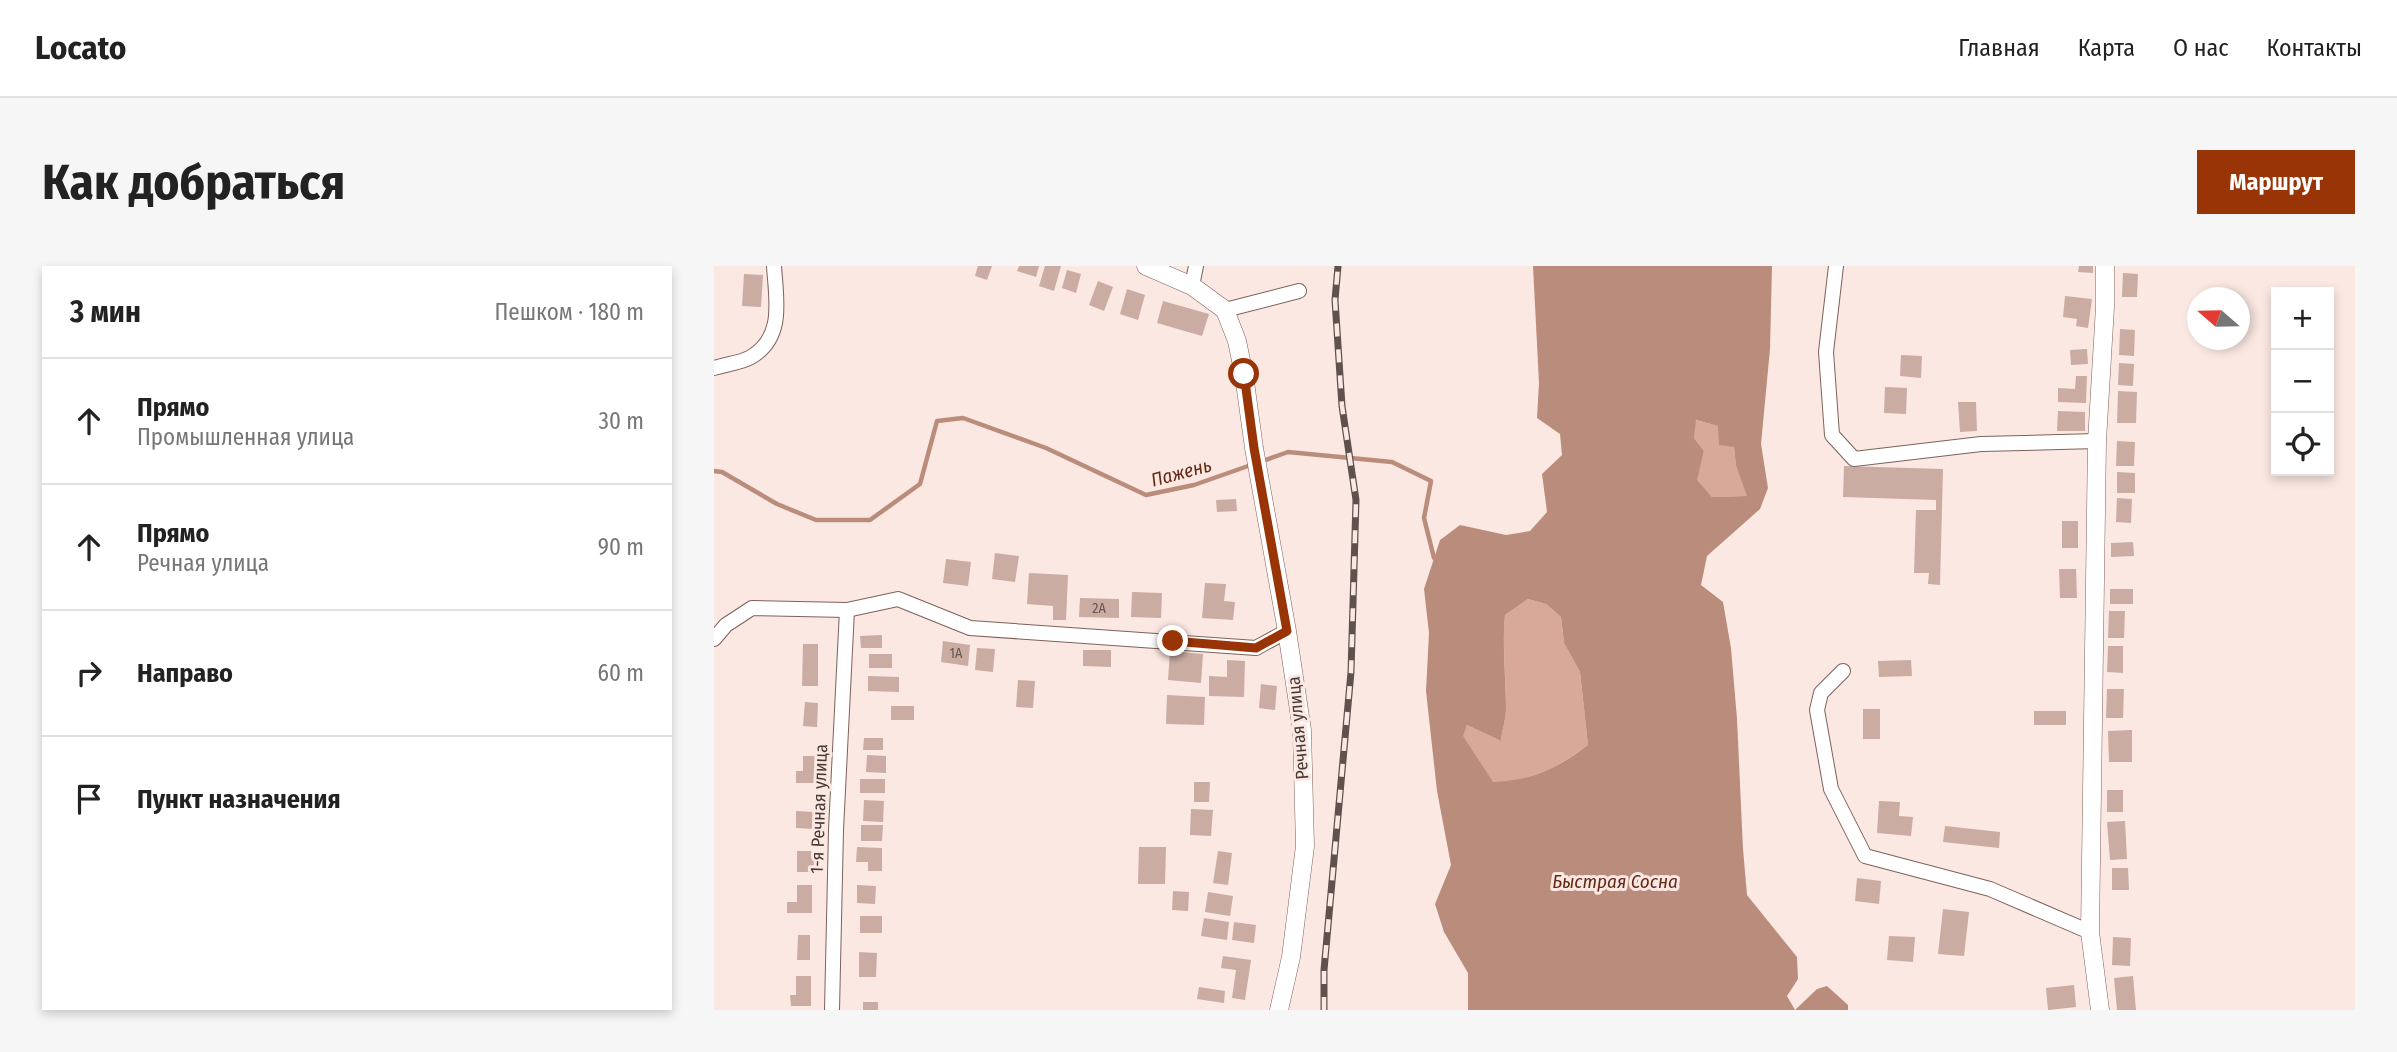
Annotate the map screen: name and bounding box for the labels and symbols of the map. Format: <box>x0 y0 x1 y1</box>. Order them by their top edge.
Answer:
north arrow <box>2187 287 2250 350</box>
route start <box>1228 358 1259 389</box>
water label: Пажень <box>1148 453 1214 492</box>
house number: 2А <box>1092 600 1106 617</box>
route end <box>1157 625 1188 656</box>
house number: 1А <box>950 645 963 662</box>
street label: Речная улица <box>1283 675 1313 780</box>
street label: 1-я Речная улица <box>806 744 832 874</box>
water label: Быстрая Сосна <box>1552 870 1678 893</box>

